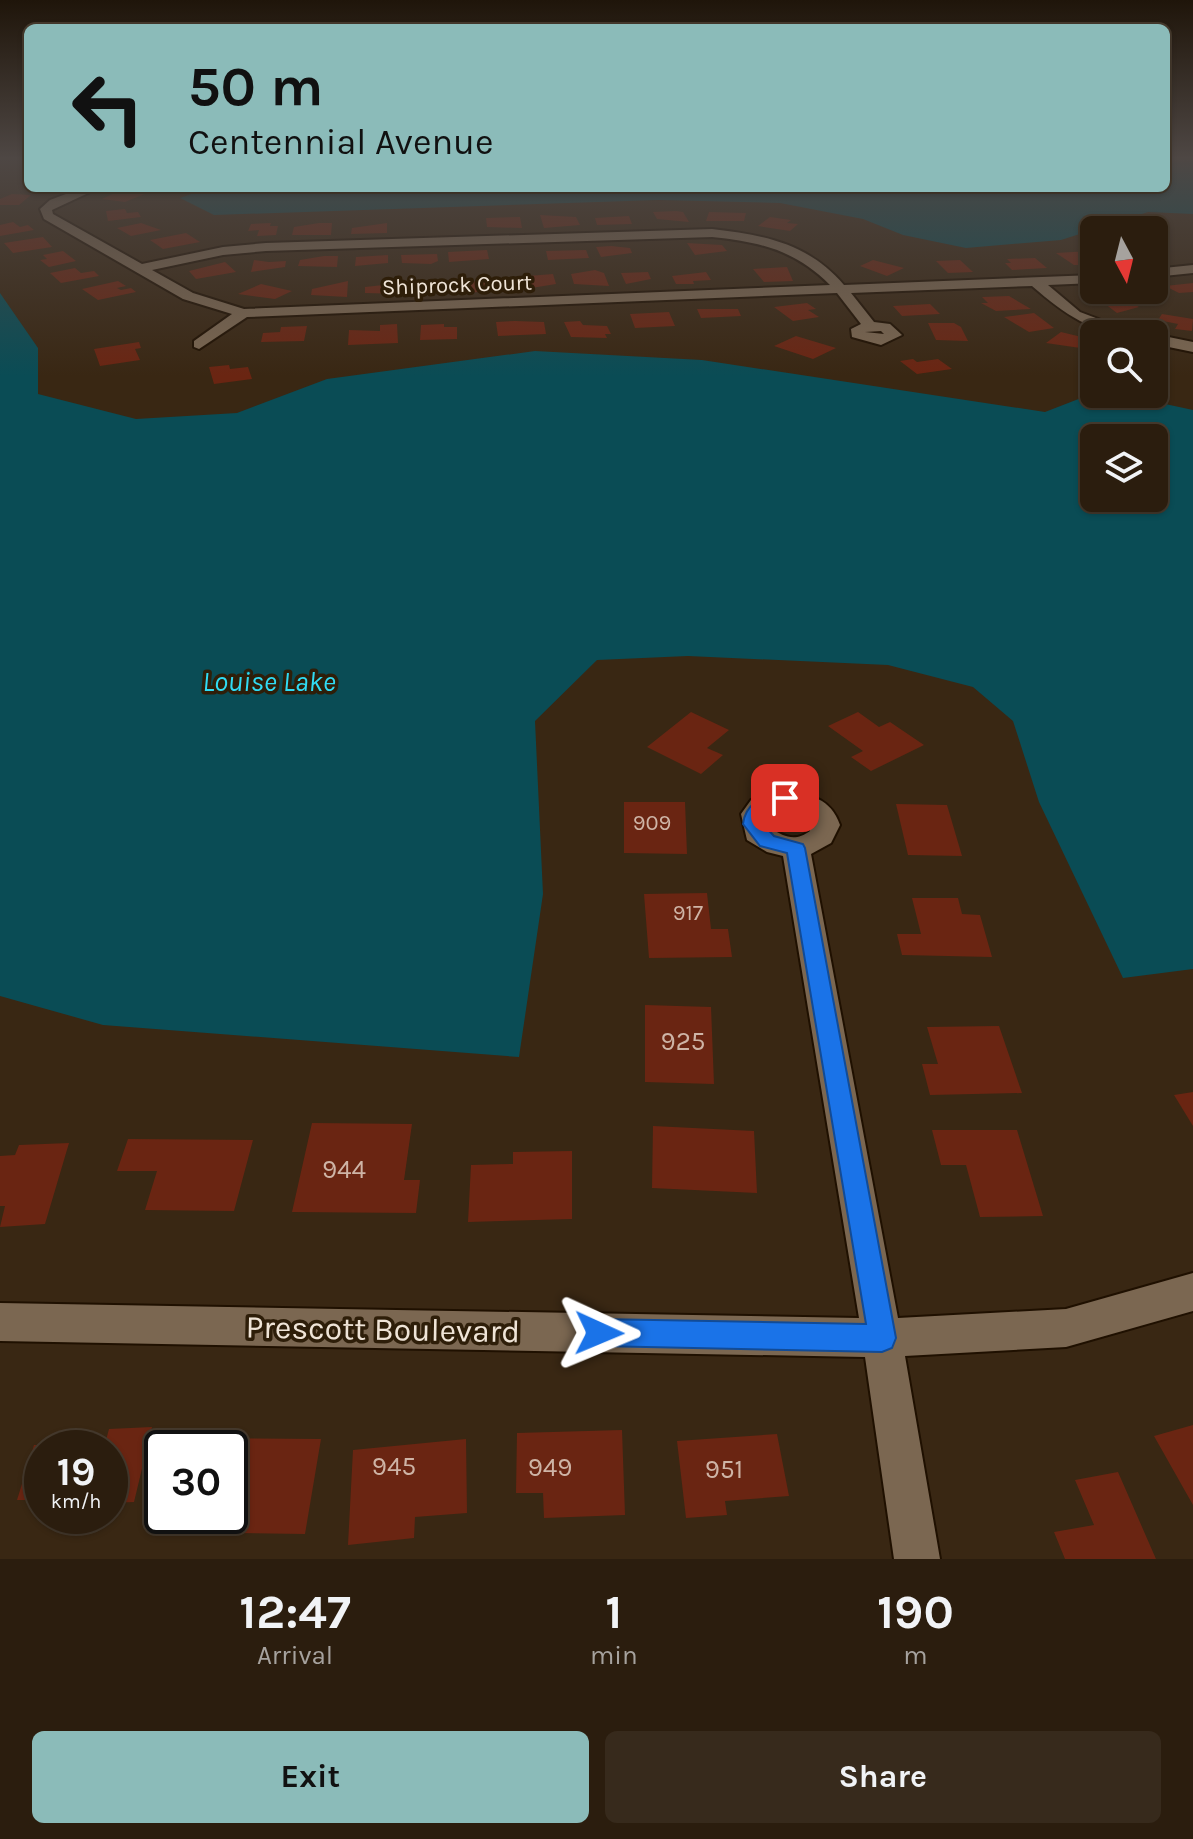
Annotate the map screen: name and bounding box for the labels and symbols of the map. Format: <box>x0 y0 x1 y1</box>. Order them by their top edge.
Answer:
north arrow <box>1080 216 1168 304</box>
street label: Shiprock Court <box>382 269 532 301</box>
water label: Louise Lake <box>202 665 336 698</box>
pin <box>751 764 819 832</box>
house number: 909 <box>633 810 671 836</box>
house number: 917 <box>673 900 703 926</box>
house number: 925 <box>661 1026 705 1057</box>
house number: 944 <box>322 1154 366 1185</box>
position arrow <box>557 1291 641 1375</box>
street label: Prescott Boulevard <box>245 1309 521 1350</box>
speed limit sign: 30 <box>144 1430 248 1534</box>
house number: 945 <box>372 1451 416 1482</box>
house number: 949 <box>528 1452 572 1483</box>
house number: 951 <box>705 1454 743 1485</box>

